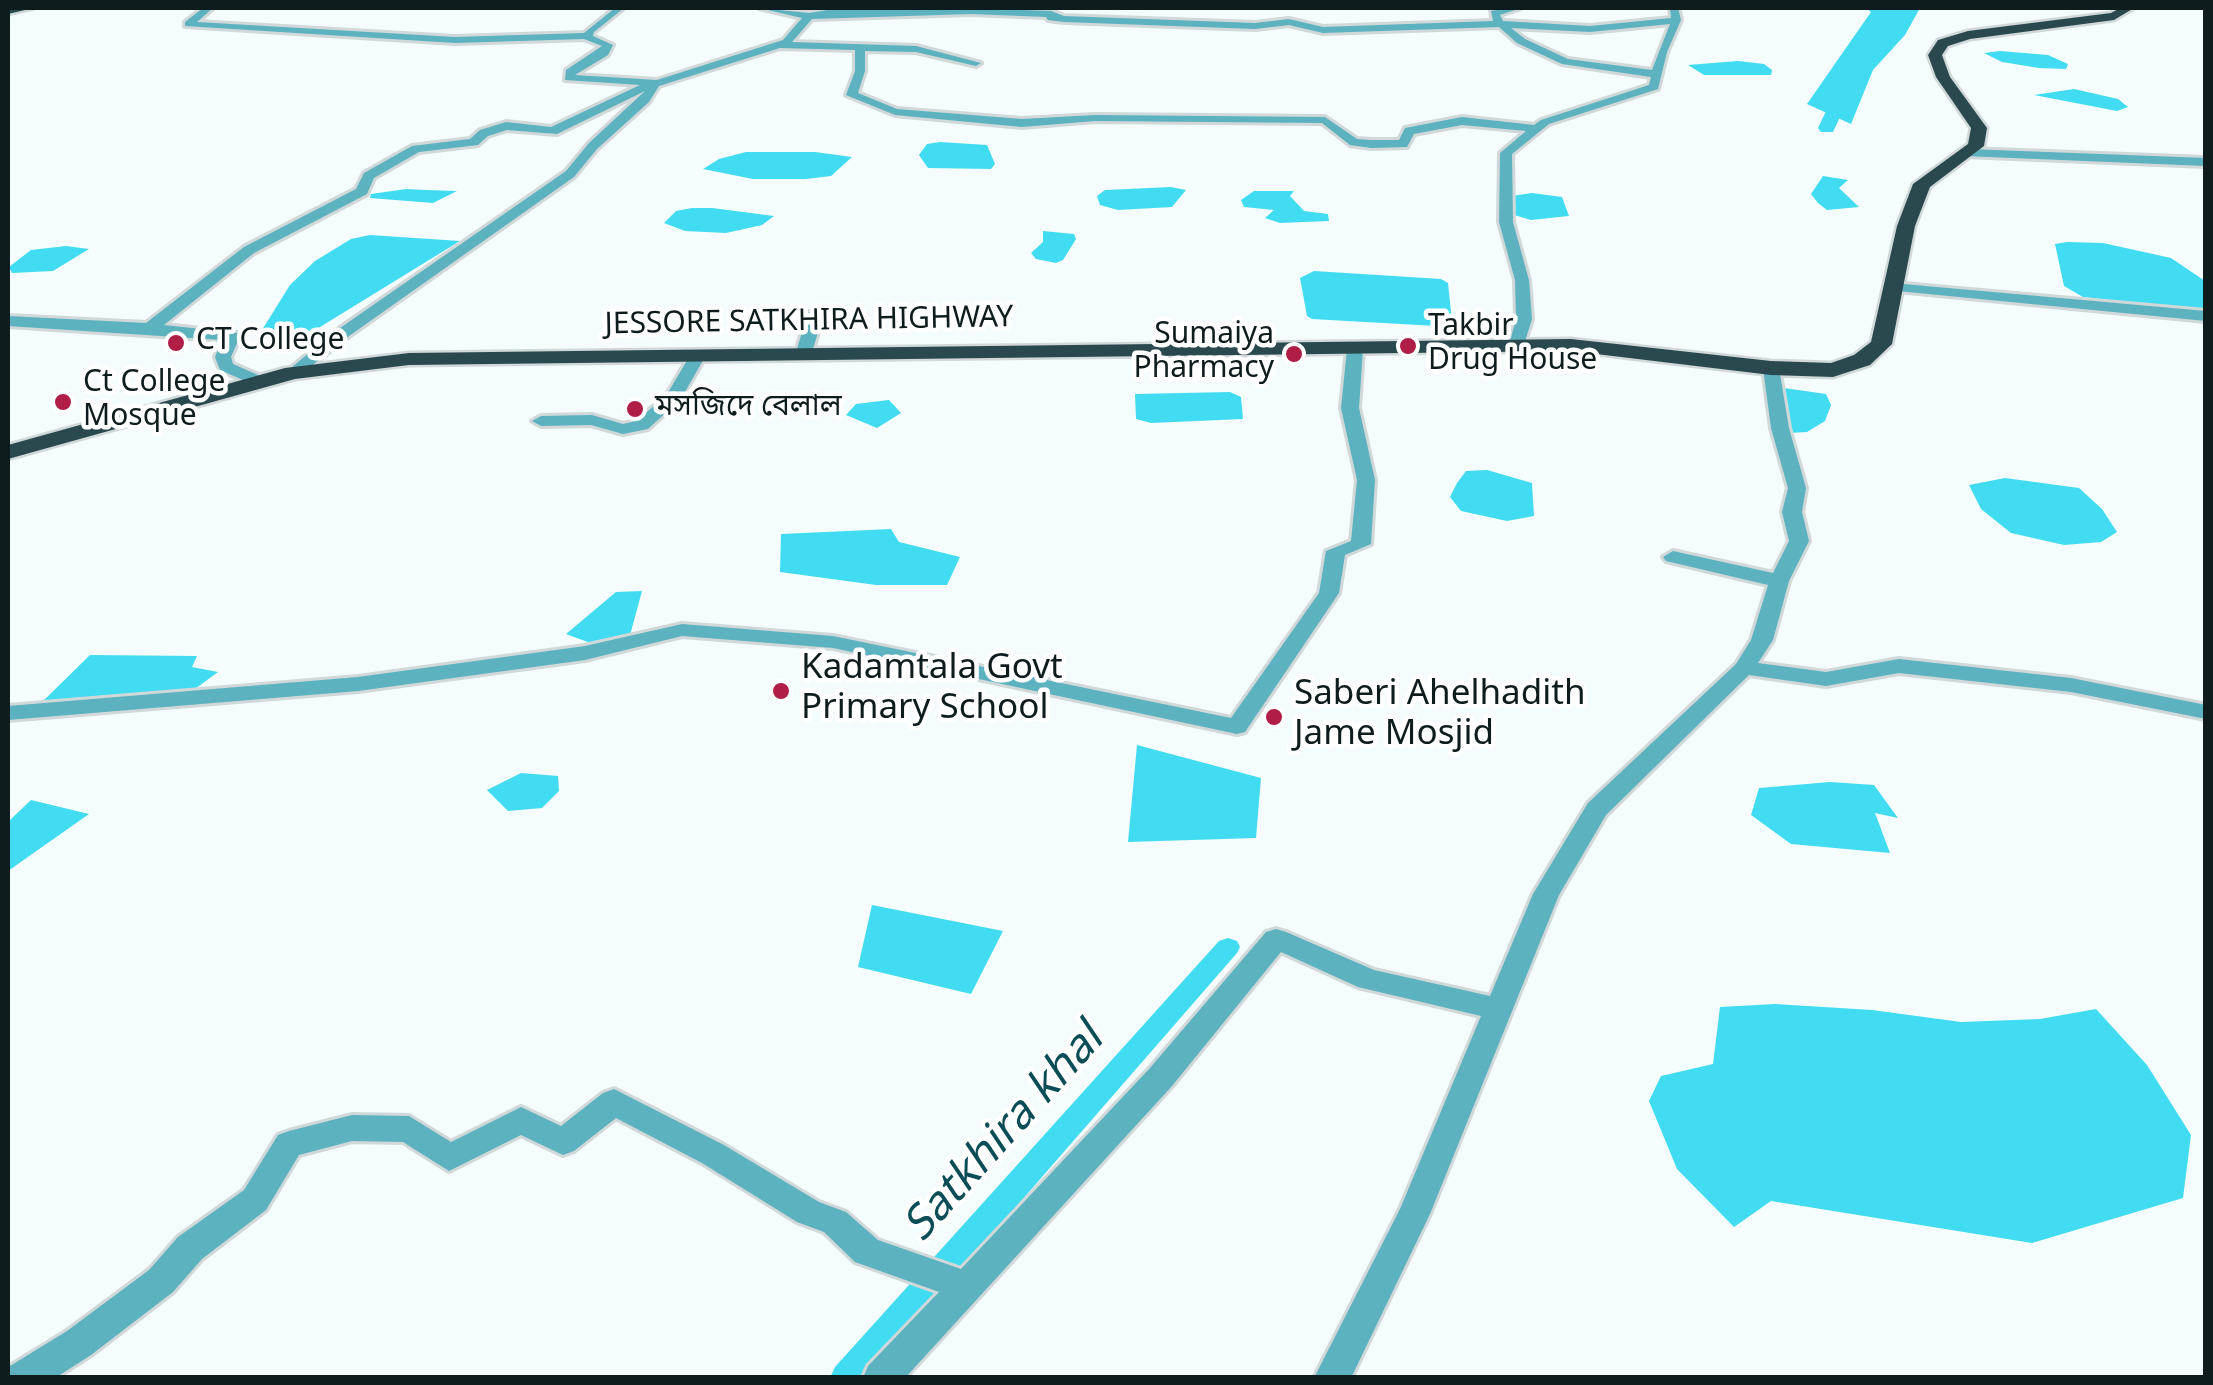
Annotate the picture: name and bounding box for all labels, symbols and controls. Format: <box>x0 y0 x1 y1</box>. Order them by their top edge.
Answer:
street label: JESSORE SATKHIRA HIGHWAY <box>604 302 1014 346</box>
place label: Takbir Drug House <box>1428 311 1597 382</box>
place label: Sumaiya Pharmacy <box>1134 319 1274 390</box>
place label: CT College <box>196 325 344 361</box>
marker: CT College <box>165 332 187 354</box>
marker: Takbir Drug House <box>1397 335 1419 357</box>
marker: Sumaiya Pharmacy <box>1283 343 1305 365</box>
place label: Ct College Mosque <box>83 367 225 438</box>
marker: Ct College Mosque <box>52 391 74 413</box>
place label: মসজিদে বেলাল <box>655 391 842 427</box>
marker: মসজিদে বেলাল <box>624 398 646 420</box>
place label: Kadamtala Govt Primary School <box>801 650 1063 732</box>
place label: Saberi Ahelhadith Jame Mosjid <box>1294 676 1586 758</box>
marker: Kadamtala Govt Primary School <box>770 680 792 702</box>
marker: Saberi Ahelhadith Jame Mosjid <box>1263 706 1285 728</box>
water label: Satkhira khal <box>896 1017 1118 1255</box>

